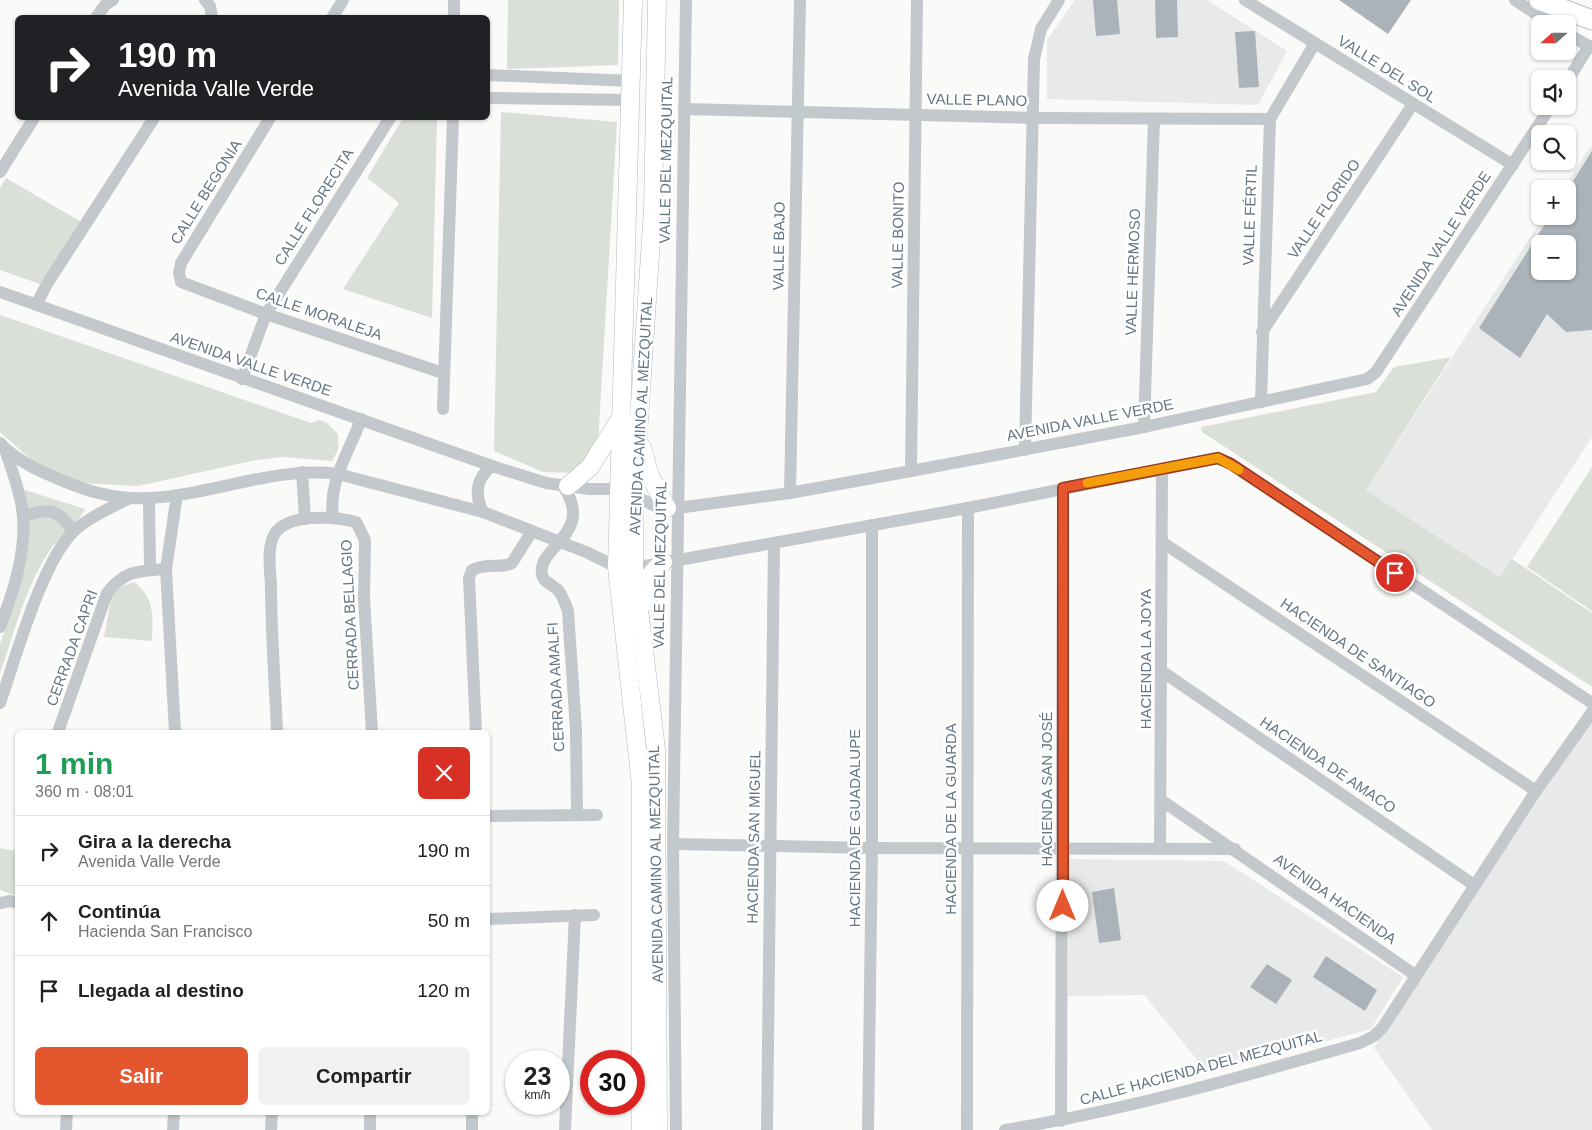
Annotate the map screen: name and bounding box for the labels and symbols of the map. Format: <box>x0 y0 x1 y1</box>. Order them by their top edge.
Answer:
north arrow <box>1531 15 1576 60</box>
street label: VALLE DEL SOL <box>1335 32 1439 106</box>
street label: VALLE DEL MEZQUITAL <box>656 76 675 244</box>
street label: VALLE PLANO <box>927 90 1027 109</box>
street label: CALLE BEGONIA <box>167 136 245 247</box>
street label: CALLE FLORECITA <box>271 145 356 268</box>
street label: VALLE FLORIDO <box>1284 156 1363 262</box>
street label: VALLE FÉRTIL <box>1239 164 1260 266</box>
street label: AVENIDA VALLE VERDE <box>1387 168 1494 319</box>
street label: VALLE BONITO <box>888 181 907 289</box>
street label: VALLE BAJO <box>769 201 788 291</box>
street label: VALLE HERMOSO <box>1122 208 1143 336</box>
street label: CALLE MORALEJA <box>254 284 385 343</box>
street label: AVENIDA CAMINO AL MEZQUITAL <box>626 297 655 535</box>
street label: AVENIDA VALLE VERDE <box>168 328 334 399</box>
street label: AVENIDA VALLE VERDE <box>1005 395 1175 444</box>
street label: VALLE DEL MEZQUITAL <box>650 481 669 649</box>
street label: CERRADA BELLAGIO <box>337 539 362 691</box>
pin <box>1374 552 1416 594</box>
street label: CERRADA CAPRI <box>43 587 100 708</box>
street label: HACIENDA LA JOYA <box>1137 589 1154 729</box>
street label: HACIENDA DE SANTIAGO <box>1278 594 1439 711</box>
street label: CERRADA AMALFI <box>544 622 567 752</box>
street label: HACIENDA SAN JOSÉ <box>1038 711 1055 867</box>
street label: HACIENDA DE AMACO <box>1257 713 1399 816</box>
street label: HACIENDA DE LA GUARDA <box>942 723 959 915</box>
street label: HACIENDA DE GUADALUPE <box>846 729 863 927</box>
street label: AVENIDA CAMINO AL MEZQUITAL <box>645 745 666 983</box>
street label: HACIENDA SAN MIGUEL <box>743 750 764 924</box>
street label: AVENIDA HACIENDA <box>1271 850 1400 947</box>
position arrow <box>1036 879 1088 931</box>
street label: CALLE HACIENDA DEL MEZQUITAL <box>1078 1027 1324 1108</box>
speed limit sign: 30 <box>580 1050 645 1115</box>

